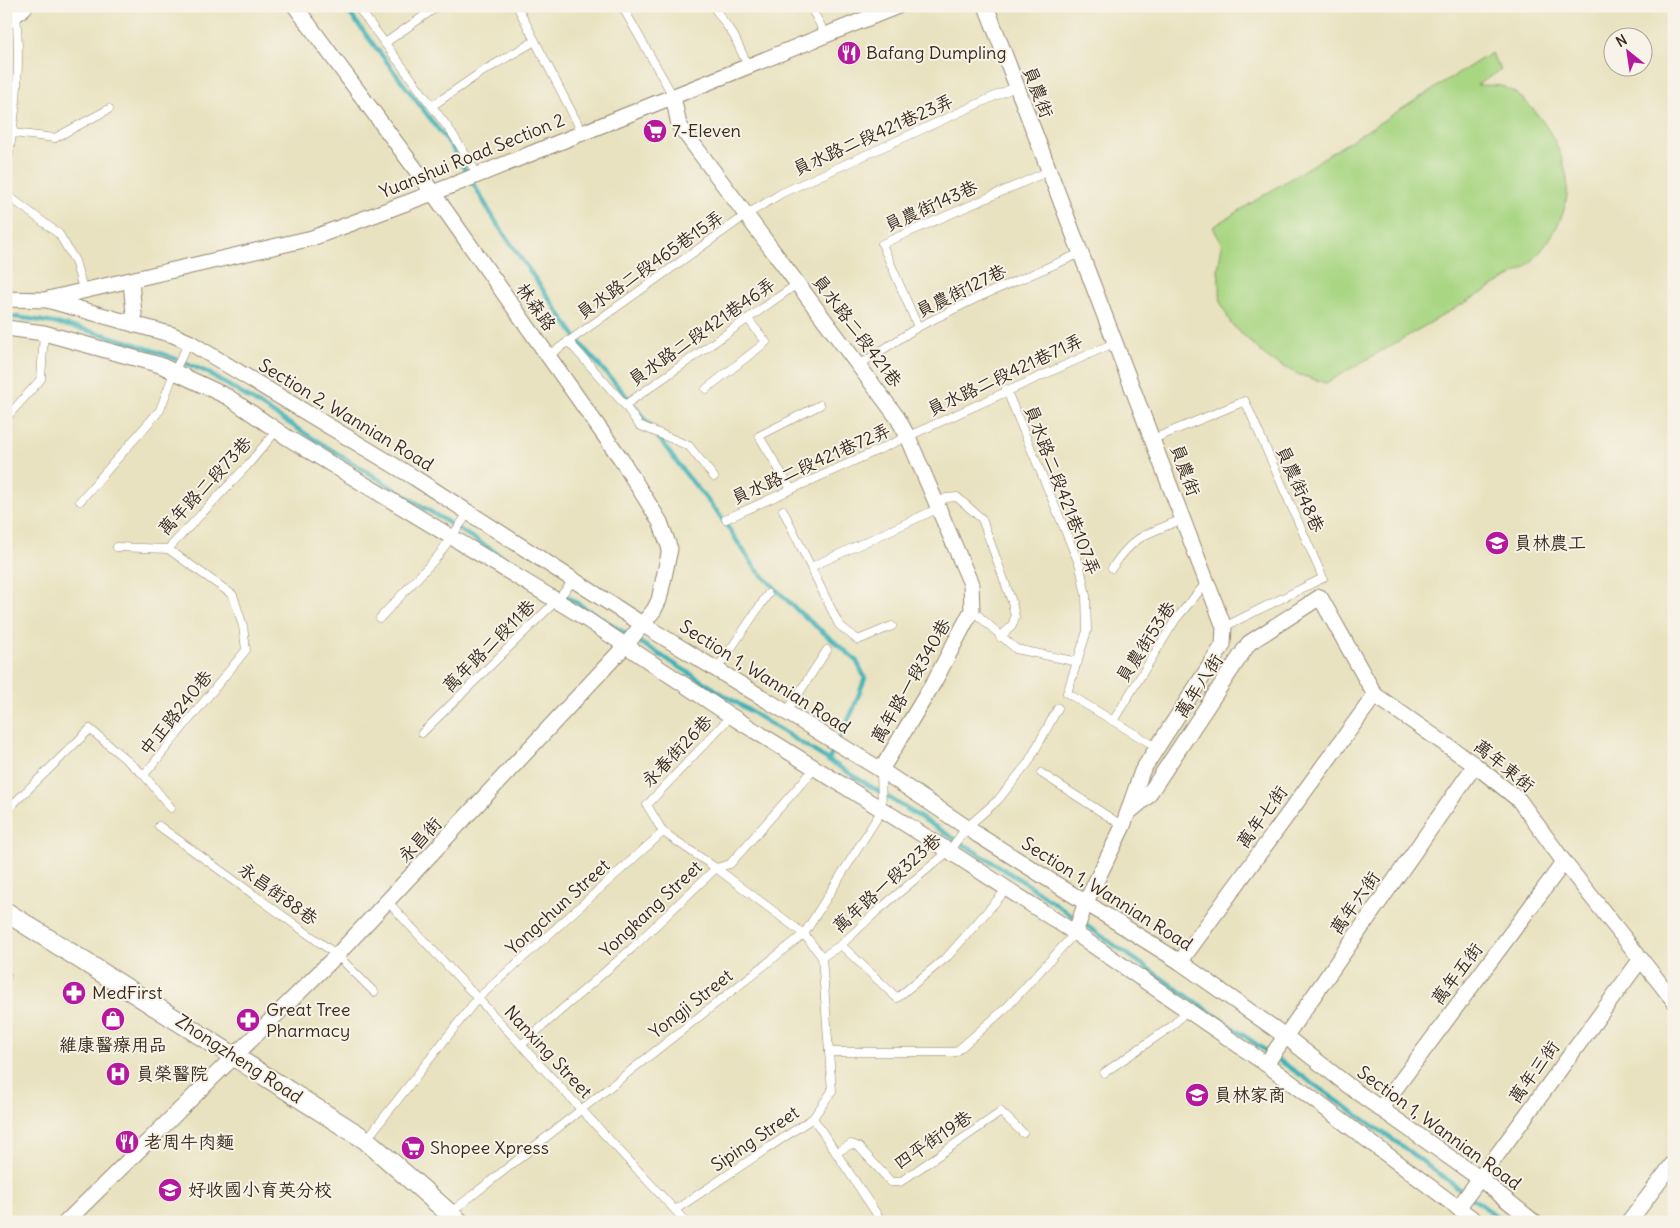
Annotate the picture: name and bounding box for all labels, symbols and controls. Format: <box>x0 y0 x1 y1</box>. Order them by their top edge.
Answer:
north arrow <box>1602 28 1652 78</box>
text: N <box>1613 31 1630 51</box>
restaurant icon: Bafang Dumpling <box>836 40 862 66</box>
place label: Bafang Dumpling <box>866 41 1007 64</box>
street label: 員農街 <box>1018 62 1059 121</box>
street label: 員水路二段421巷23弄 <box>789 89 957 180</box>
street label: Yuanshui Road Section 2 <box>376 108 568 203</box>
supermarket icon: 7-Eleven <box>642 118 668 144</box>
place label: 7-Eleven <box>672 119 741 142</box>
street label: 員農街143巷 <box>881 175 981 236</box>
street label: 員水路二段465巷15弄 <box>572 205 728 324</box>
street label: 員農街127巷 <box>912 259 1010 322</box>
street label: 員水路二段421巷 <box>807 270 907 392</box>
street label: 員水路二段421巷46弄 <box>624 272 780 391</box>
street label: 林森路 <box>512 278 561 335</box>
street label: 員水路二段421巷71弄 <box>923 328 1086 421</box>
street label: Section 2, Wannian Road <box>255 353 438 476</box>
street label: 員水路二段421巷107弄 <box>1019 401 1106 578</box>
street label: 員水路二段421巷72弄 <box>728 418 894 509</box>
street label: 萬年路二段73巷 <box>153 431 256 540</box>
street label: 員農街 <box>1165 441 1206 499</box>
street label: 員農街48巷 <box>1271 442 1330 536</box>
school or university icon: 員林農工 <box>1484 530 1510 556</box>
place label: 員林農工 <box>1514 531 1586 554</box>
street label: 萬年路二段11巷 <box>437 594 540 697</box>
street label: 員農街53巷 <box>1111 597 1180 687</box>
street label: 萬年路一段340巷 <box>865 614 956 747</box>
street label: Section 1, Wannian Road <box>676 615 855 739</box>
street label: 萬年八街 <box>1169 649 1228 722</box>
street label: 中正路240巷 <box>134 665 217 760</box>
street label: 永春街26巷 <box>636 709 717 792</box>
street label: 萬年東街 <box>1469 734 1540 797</box>
street label: 萬年七街 <box>1231 781 1292 853</box>
street label: 永昌街 <box>393 812 446 867</box>
street label: 萬年路一段323巷 <box>828 828 946 937</box>
street label: Section 1, Wannian Road <box>1018 832 1197 956</box>
street label: Yongchun Street <box>501 854 614 959</box>
street label: Yongkang Street <box>595 855 707 962</box>
street label: 永昌街88巷 <box>234 857 323 930</box>
street label: 萬年六街 <box>1325 867 1385 939</box>
street label: 萬年五街 <box>1426 938 1487 1009</box>
street label: Yongji Street <box>644 964 737 1043</box>
pharmacy icon: MedFirst <box>61 980 87 1006</box>
place label: MedFirst <box>92 981 163 1004</box>
place label: Great Tree Pharmacy <box>266 998 351 1042</box>
street label: Nanxing Street <box>499 1000 597 1103</box>
shop icon: 維康醫療用品 <box>100 1006 126 1032</box>
pharmacy icon: Great Tree Pharmacy <box>235 1007 261 1033</box>
street label: Zhongzheng Road <box>171 1009 307 1108</box>
place label: 維康醫療用品 <box>59 1033 167 1056</box>
street label: 萬年三街 <box>1503 1036 1564 1108</box>
street label: Section 1, Wannian Road <box>1353 1060 1526 1195</box>
hospital icon: 員榮醫院 <box>105 1061 131 1087</box>
place label: 員榮醫院 <box>136 1062 208 1085</box>
school or university icon: 員林家商 <box>1184 1082 1210 1108</box>
place label: 員林家商 <box>1214 1083 1286 1106</box>
street label: Siping Street <box>706 1101 803 1176</box>
street label: 四平街19巷 <box>889 1105 976 1174</box>
restaurant icon: 老周牛肉麵 <box>114 1129 140 1155</box>
place label: 老周牛肉麵 <box>144 1130 234 1153</box>
supermarket icon: Shopee Xpress <box>400 1135 426 1161</box>
place label: Shopee Xpress <box>430 1136 549 1159</box>
school or university icon: 好收國小育英分校 <box>157 1177 183 1203</box>
place label: 好收國小育英分校 <box>188 1178 332 1201</box>

